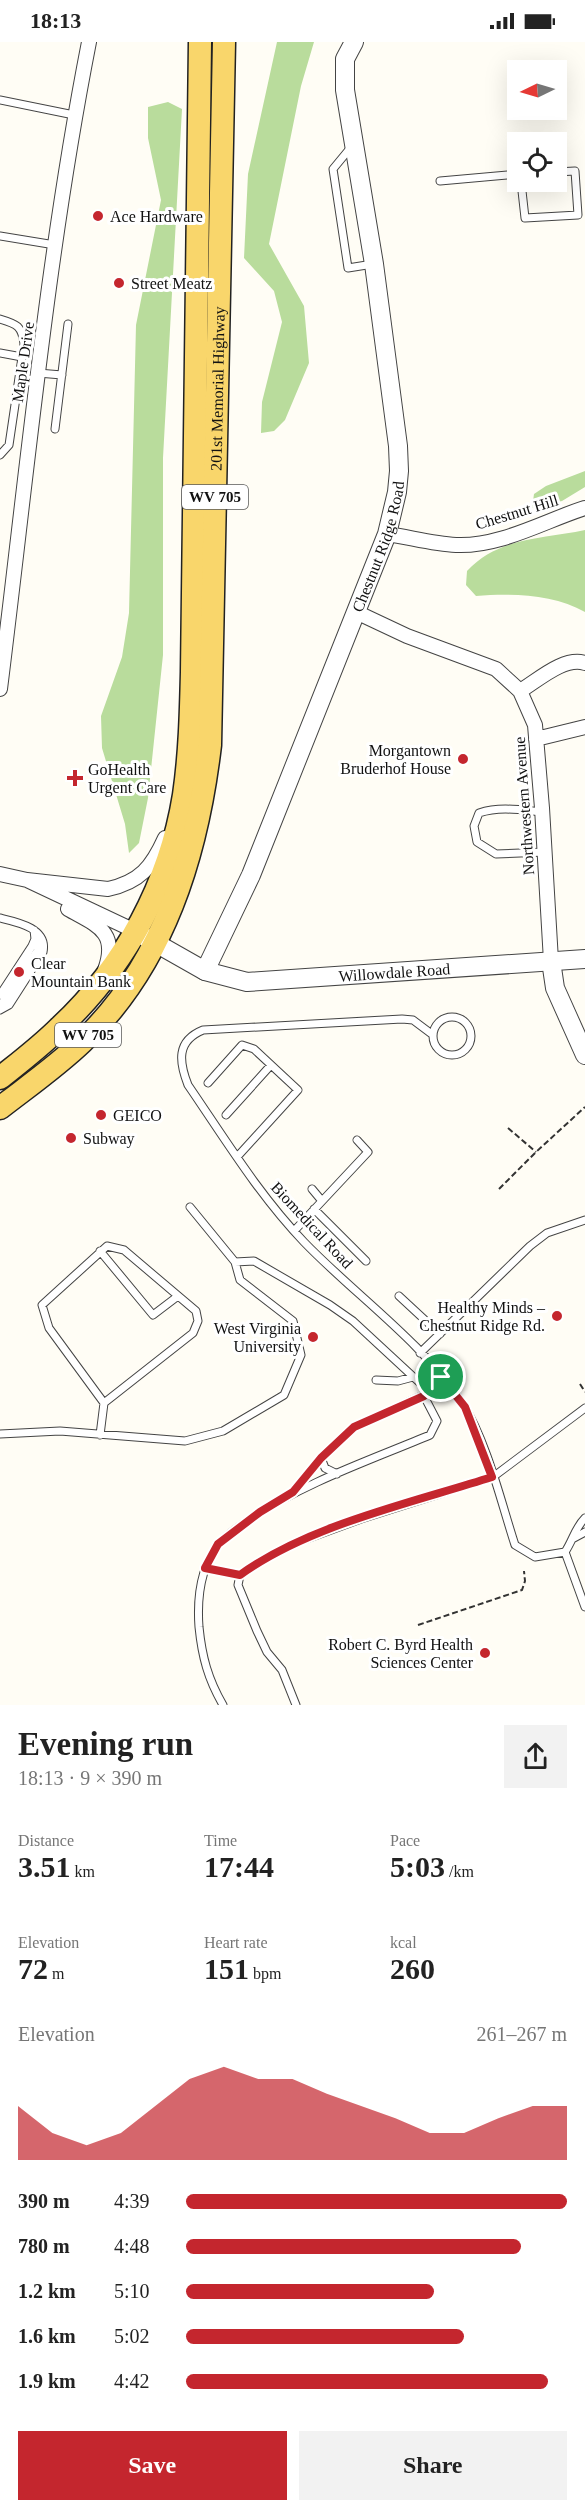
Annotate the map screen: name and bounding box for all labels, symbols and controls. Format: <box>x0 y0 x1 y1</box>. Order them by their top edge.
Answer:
text: 18:13 <box>30 8 81 33</box>
north arrow <box>507 60 567 120</box>
map controls <box>507 60 567 192</box>
button: locate <box>507 132 567 192</box>
place label: Ace Hardware <box>110 208 203 225</box>
marker: Ace Hardware <box>91 209 105 223</box>
place label: Street Meatz <box>131 275 212 292</box>
marker: Street Meatz <box>112 276 126 290</box>
street label: 201st Memorial Highway <box>207 306 228 471</box>
street label: Maple Drive <box>9 321 38 404</box>
street label: Chestnut Ridge Road <box>348 481 406 614</box>
road number: WV 705 <box>182 485 248 509</box>
street label: Chestnut Hill <box>473 491 561 533</box>
street label: Northwestern Avenue <box>511 736 537 876</box>
place label: Morgantown Bruderhof House <box>340 742 451 777</box>
marker: Morgantown Bruderhof House <box>456 752 470 766</box>
place label: GoHealth Urgent Care <box>88 761 166 797</box>
marker: GoHealth Urgent Care <box>66 769 84 787</box>
place label: Clear Mountain Bank <box>31 955 131 990</box>
street label: Willowdale Road <box>338 960 451 984</box>
marker: Clear Mountain Bank <box>12 965 26 979</box>
road number: WV 705 <box>55 1023 121 1047</box>
place label: GEICO <box>113 1107 162 1124</box>
marker: GEICO <box>94 1108 108 1122</box>
place label: Subway <box>83 1130 135 1148</box>
marker: Subway <box>64 1131 78 1145</box>
street label: Biomedical Road <box>268 1178 356 1272</box>
place label: Healthy Minds – Chestnut Ridge Rd. <box>419 1299 546 1335</box>
marker: Healthy Minds – Chestnut Ridge Rd. <box>550 1309 564 1323</box>
place label: West Virginia University <box>214 1320 301 1356</box>
marker: West Virginia University <box>306 1330 320 1344</box>
pin <box>415 1351 466 1402</box>
icon: arrive <box>424 1360 457 1393</box>
place label: Robert C. Byrd Health Sciences Center <box>328 1636 474 1671</box>
marker: Robert C. Byrd Health Sciences Center <box>478 1646 492 1660</box>
button: share <box>504 1725 567 1788</box>
text: Evening run <box>18 1726 193 1762</box>
text: 18:13 · 9 × 390 m <box>18 1767 162 1789</box>
text: Distance <box>18 1832 74 1849</box>
text: Time <box>204 1832 237 1849</box>
text: Pace <box>390 1832 420 1849</box>
text: 3.51 <box>18 1850 71 1883</box>
text: 17:44 <box>204 1850 274 1883</box>
text: 5:03 <box>390 1850 445 1883</box>
text: km <box>71 1863 95 1880</box>
text: /km <box>445 1863 474 1880</box>
text: Elevation <box>18 1934 79 1951</box>
text: Heart rate <box>204 1934 268 1951</box>
text: kcal <box>390 1934 417 1951</box>
text: 72 <box>18 1952 48 1985</box>
text: 151 <box>204 1952 249 1985</box>
text: 260 <box>390 1952 435 1985</box>
text: m <box>48 1965 64 1982</box>
text: bpm <box>249 1965 281 1982</box>
text: Elevation <box>18 2023 95 2045</box>
text: 261–267 m <box>476 2023 567 2045</box>
text: 390 m <box>18 2190 70 2212</box>
text: 4:39 <box>114 2190 150 2212</box>
text: 780 m <box>18 2235 70 2257</box>
text: 4:48 <box>114 2235 150 2257</box>
text: 1.2 km <box>18 2280 76 2302</box>
text: 5:10 <box>114 2280 150 2302</box>
text: 1.6 km <box>18 2325 76 2347</box>
text: 5:02 <box>114 2325 150 2347</box>
text: 1.9 km <box>18 2370 76 2392</box>
text: 4:42 <box>114 2370 150 2392</box>
button: Save <box>18 2431 287 2500</box>
button: Share <box>299 2431 567 2500</box>

